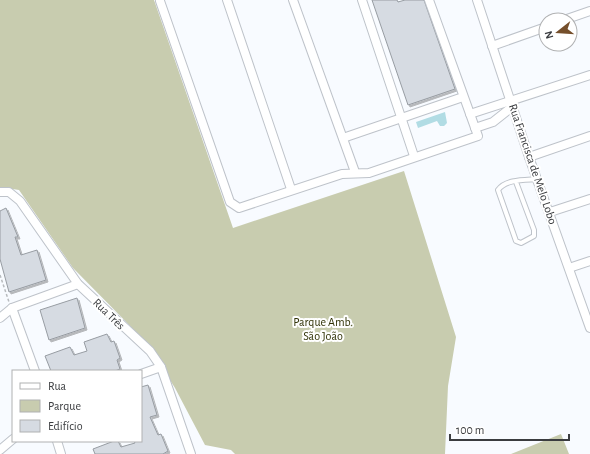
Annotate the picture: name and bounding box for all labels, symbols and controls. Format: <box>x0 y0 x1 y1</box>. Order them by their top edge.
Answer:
north arrow <box>538 12 578 52</box>
text: N <box>543 30 555 40</box>
street label: Rua Francisca de Melo Lobo <box>507 102 559 226</box>
street label: Rua Três <box>91 296 127 332</box>
park label: Parque Amb. São João <box>293 316 353 342</box>
legend <box>12 370 142 442</box>
text: Rua <box>48 380 67 392</box>
text: Parque <box>48 400 81 412</box>
scale bar <box>450 416 569 442</box>
text: Edifício <box>48 420 83 432</box>
text: 100 m <box>456 424 484 436</box>

